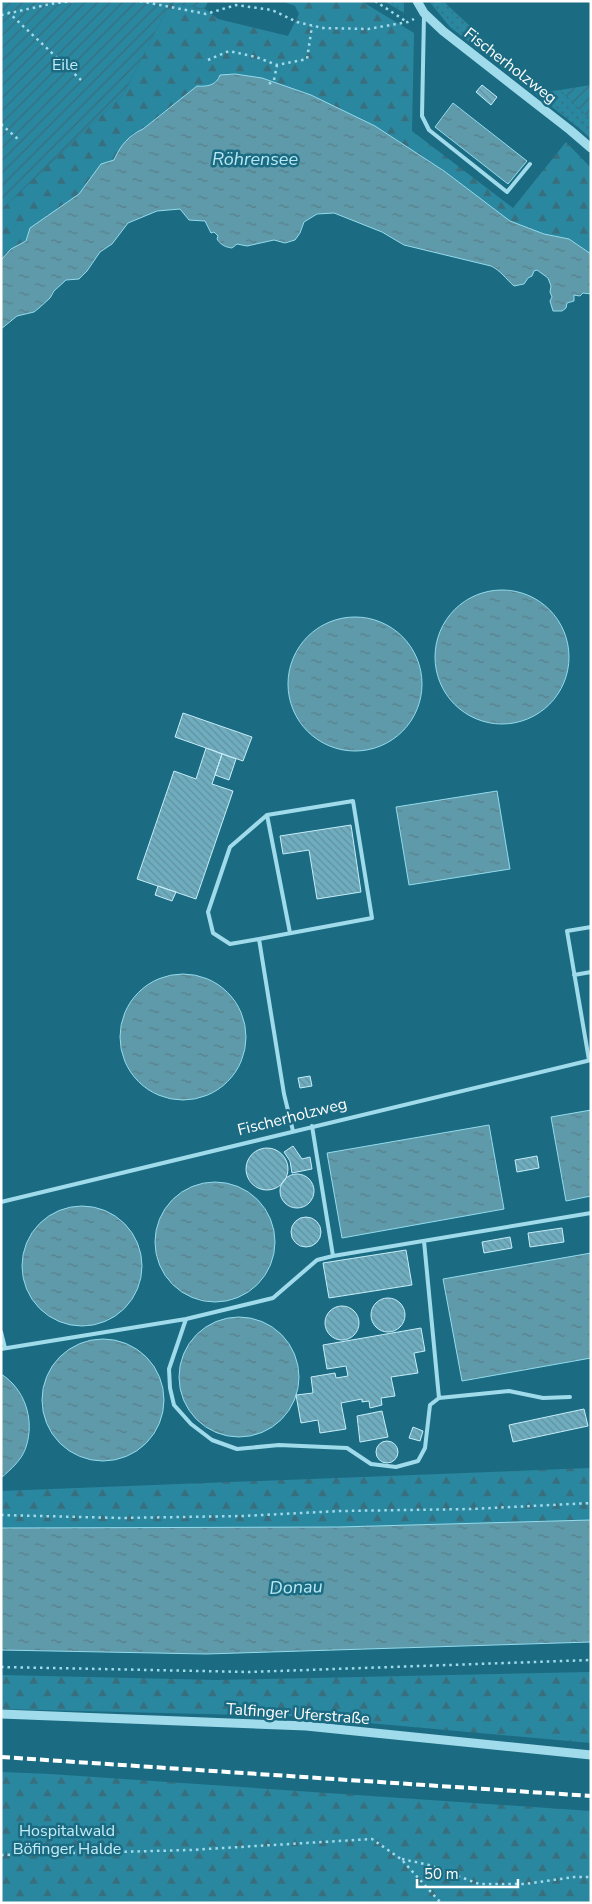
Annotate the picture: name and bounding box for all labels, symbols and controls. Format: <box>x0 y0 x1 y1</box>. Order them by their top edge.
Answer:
street label: Fischerholzweg <box>459 23 561 109</box>
park label: Eile <box>52 54 78 76</box>
water label: Röhrensee <box>212 147 298 171</box>
street label: Fischerholzweg <box>235 1093 349 1141</box>
water label: Donau <box>269 1574 323 1600</box>
street label: Talfinger Uferstraße <box>225 1698 370 1730</box>
park label: Hospitalwald Böfinger Halde <box>13 1820 121 1860</box>
scale bar <box>417 1856 518 1888</box>
text: 50 m <box>424 1864 459 1884</box>

